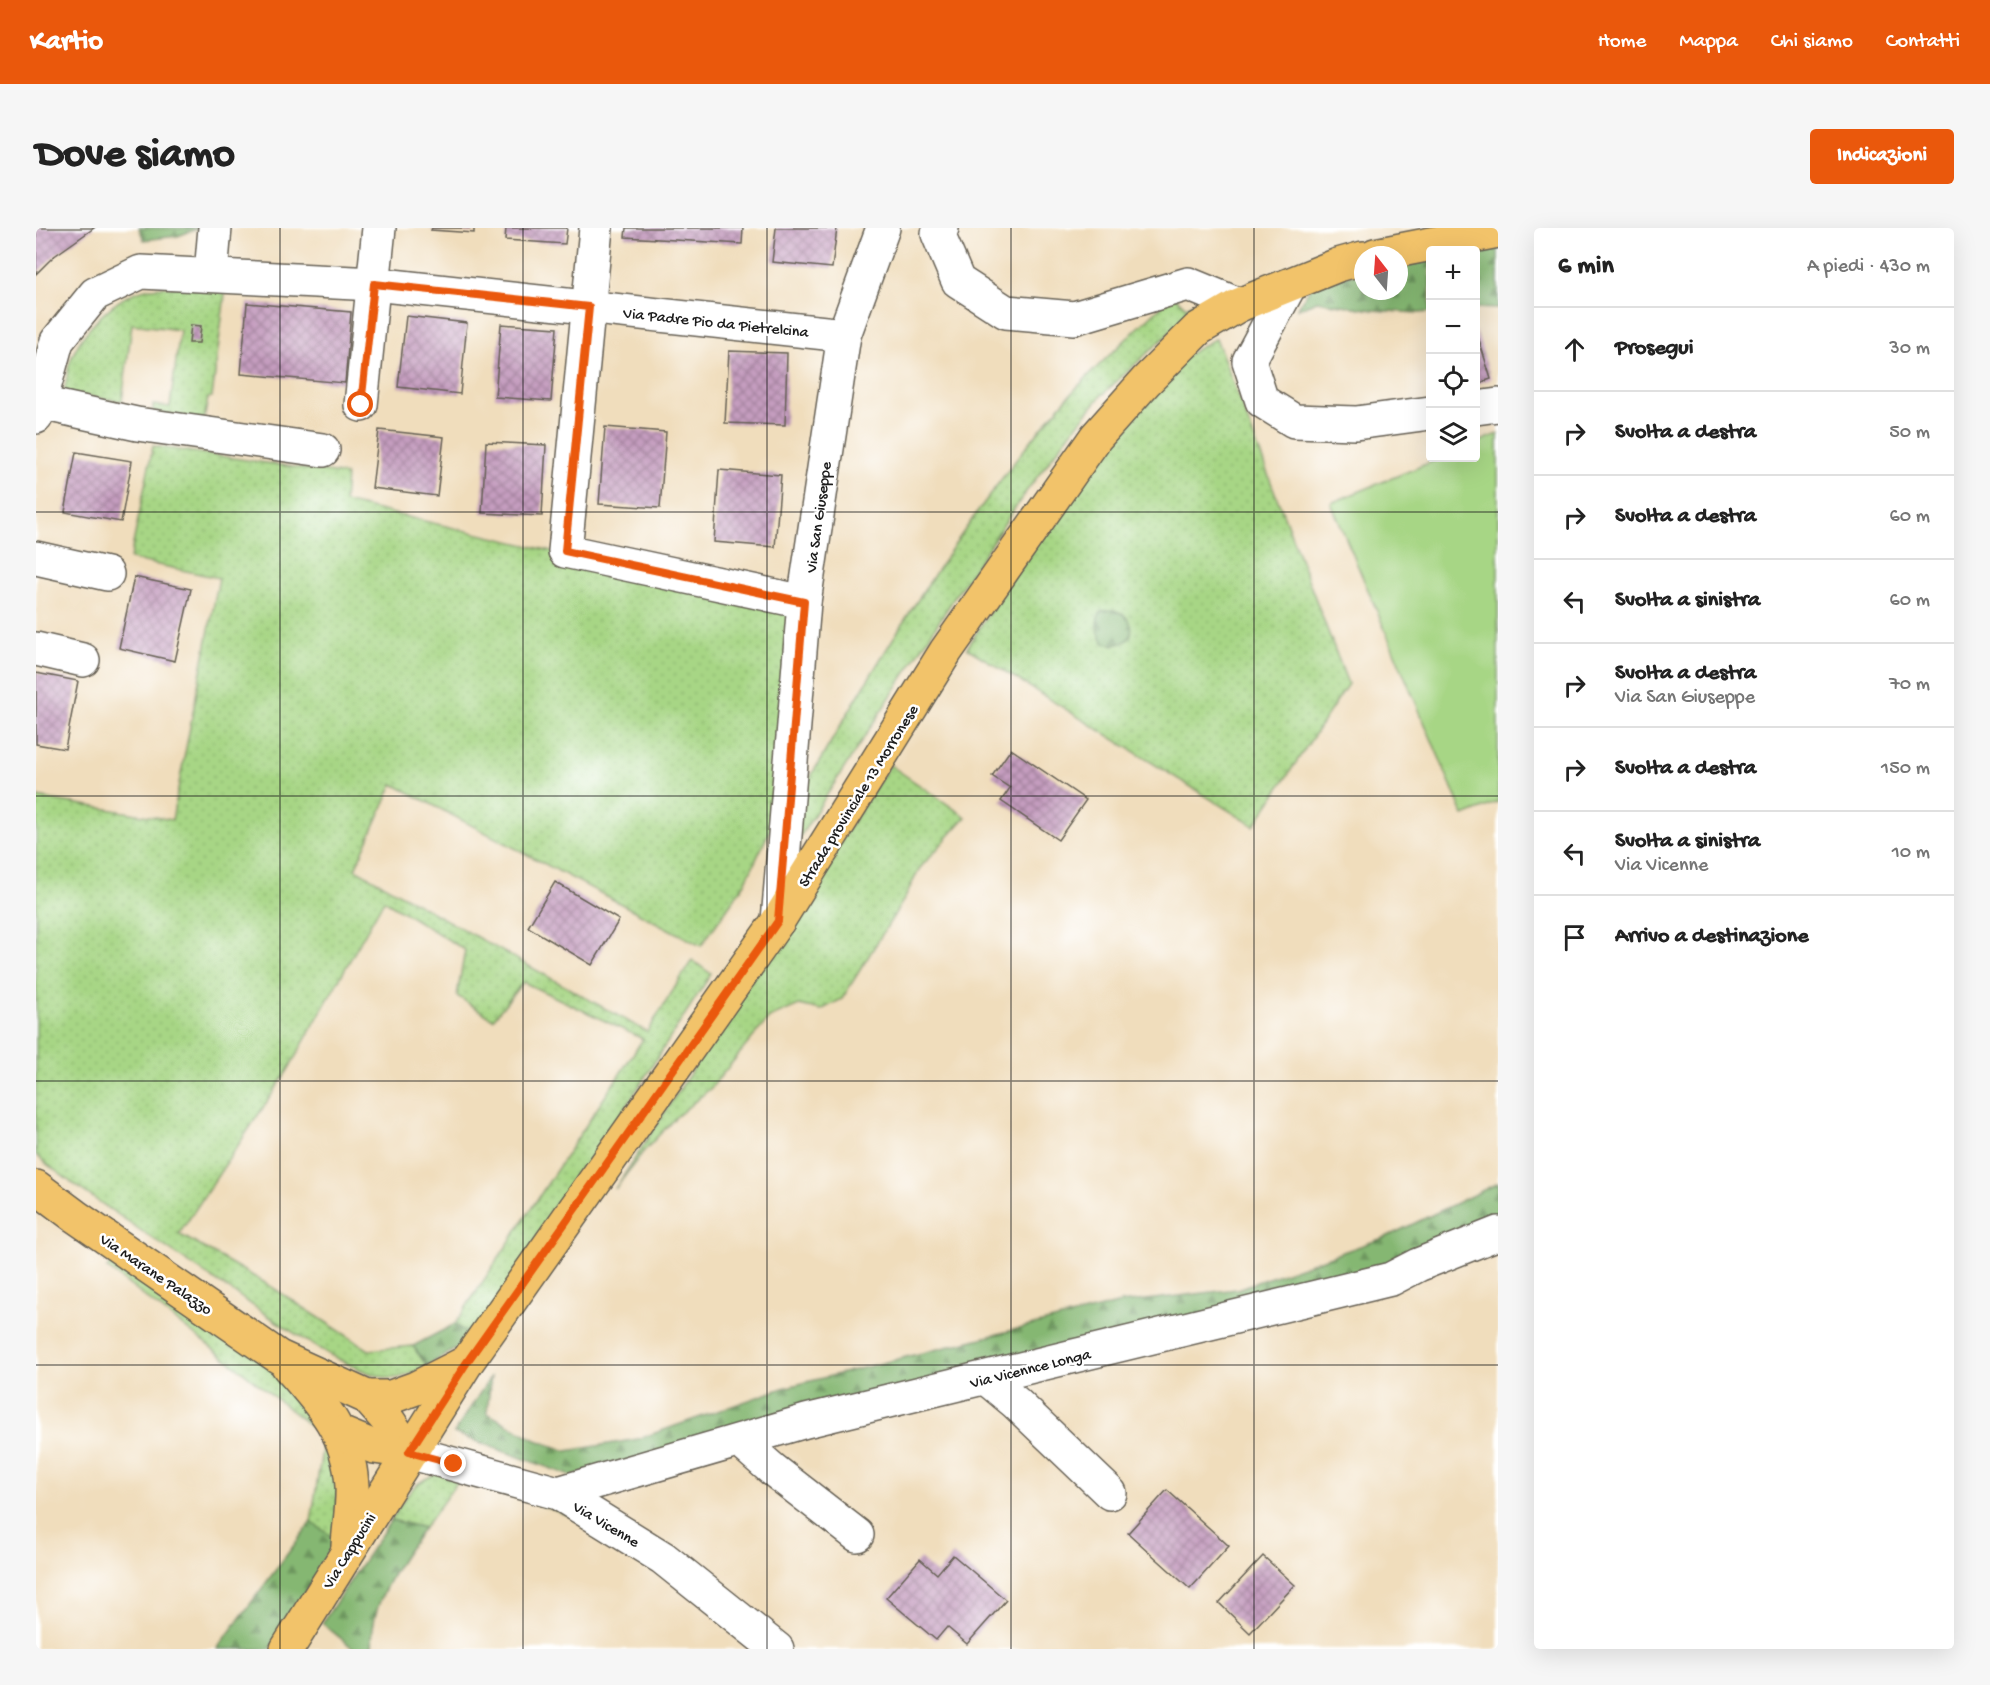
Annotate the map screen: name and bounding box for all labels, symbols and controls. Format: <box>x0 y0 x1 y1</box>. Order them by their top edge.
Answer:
text: Kartio <box>30 26 103 59</box>
text: Home <box>1598 30 1646 55</box>
text: Mappa <box>1679 30 1738 55</box>
text: Chi siamo <box>1771 30 1853 55</box>
text: Contatti <box>1886 30 1960 55</box>
button: Indicazioni <box>1810 129 1954 184</box>
text: Dove siamo <box>36 132 235 181</box>
north arrow <box>1354 246 1408 300</box>
map controls <box>1426 246 1480 462</box>
button: + <box>1426 246 1480 300</box>
text: 6 min <box>1558 252 1614 283</box>
text: A piedi · 430 m <box>1807 256 1930 279</box>
button: − <box>1426 300 1480 354</box>
street label: Via Padre Pio da Pietrelcina <box>621 305 810 344</box>
icon: ahead <box>1558 333 1591 366</box>
text: Prosegui <box>1615 336 1693 362</box>
text: 30 m <box>1889 338 1930 361</box>
button: locate <box>1426 354 1480 408</box>
route start <box>347 391 373 417</box>
button: layers <box>1426 408 1480 462</box>
icon: right <box>1558 417 1591 450</box>
text: Svolta a destra <box>1615 420 1756 446</box>
text: 50 m <box>1889 422 1930 445</box>
street label: Via San Giuseppe <box>803 460 838 575</box>
icon: right <box>1558 501 1591 534</box>
text: Svolta a destra <box>1615 504 1756 530</box>
text: 60 m <box>1890 506 1930 529</box>
icon: left <box>1558 585 1591 618</box>
text: Svolta a sinistra <box>1615 588 1760 614</box>
text: 60 m <box>1890 590 1930 613</box>
text: Svolta a destra <box>1615 661 1756 687</box>
icon: right <box>1558 669 1591 702</box>
text: 70 m <box>1889 674 1930 697</box>
text: Via San Giuseppe <box>1615 687 1755 710</box>
street label: Strada provinciale 13 Morronese <box>796 702 924 892</box>
icon: right <box>1558 753 1591 786</box>
text: Svolta a destra <box>1615 756 1756 782</box>
text: 150 m <box>1881 758 1930 781</box>
text: Svolta a sinistra <box>1615 829 1760 855</box>
icon: left <box>1558 837 1591 870</box>
text: 10 m <box>1892 842 1930 865</box>
text: Via Vicenne <box>1615 855 1708 878</box>
icon: arrive <box>1558 921 1591 954</box>
text: Arrivo a destinazione <box>1615 924 1809 950</box>
street label: Via Marane Palazzo <box>94 1231 215 1321</box>
street label: Via Vicennce Longa <box>968 1346 1094 1395</box>
route end <box>440 1450 466 1476</box>
street label: Via Vicenne <box>567 1498 643 1554</box>
street label: Via Cappucini <box>320 1510 382 1594</box>

